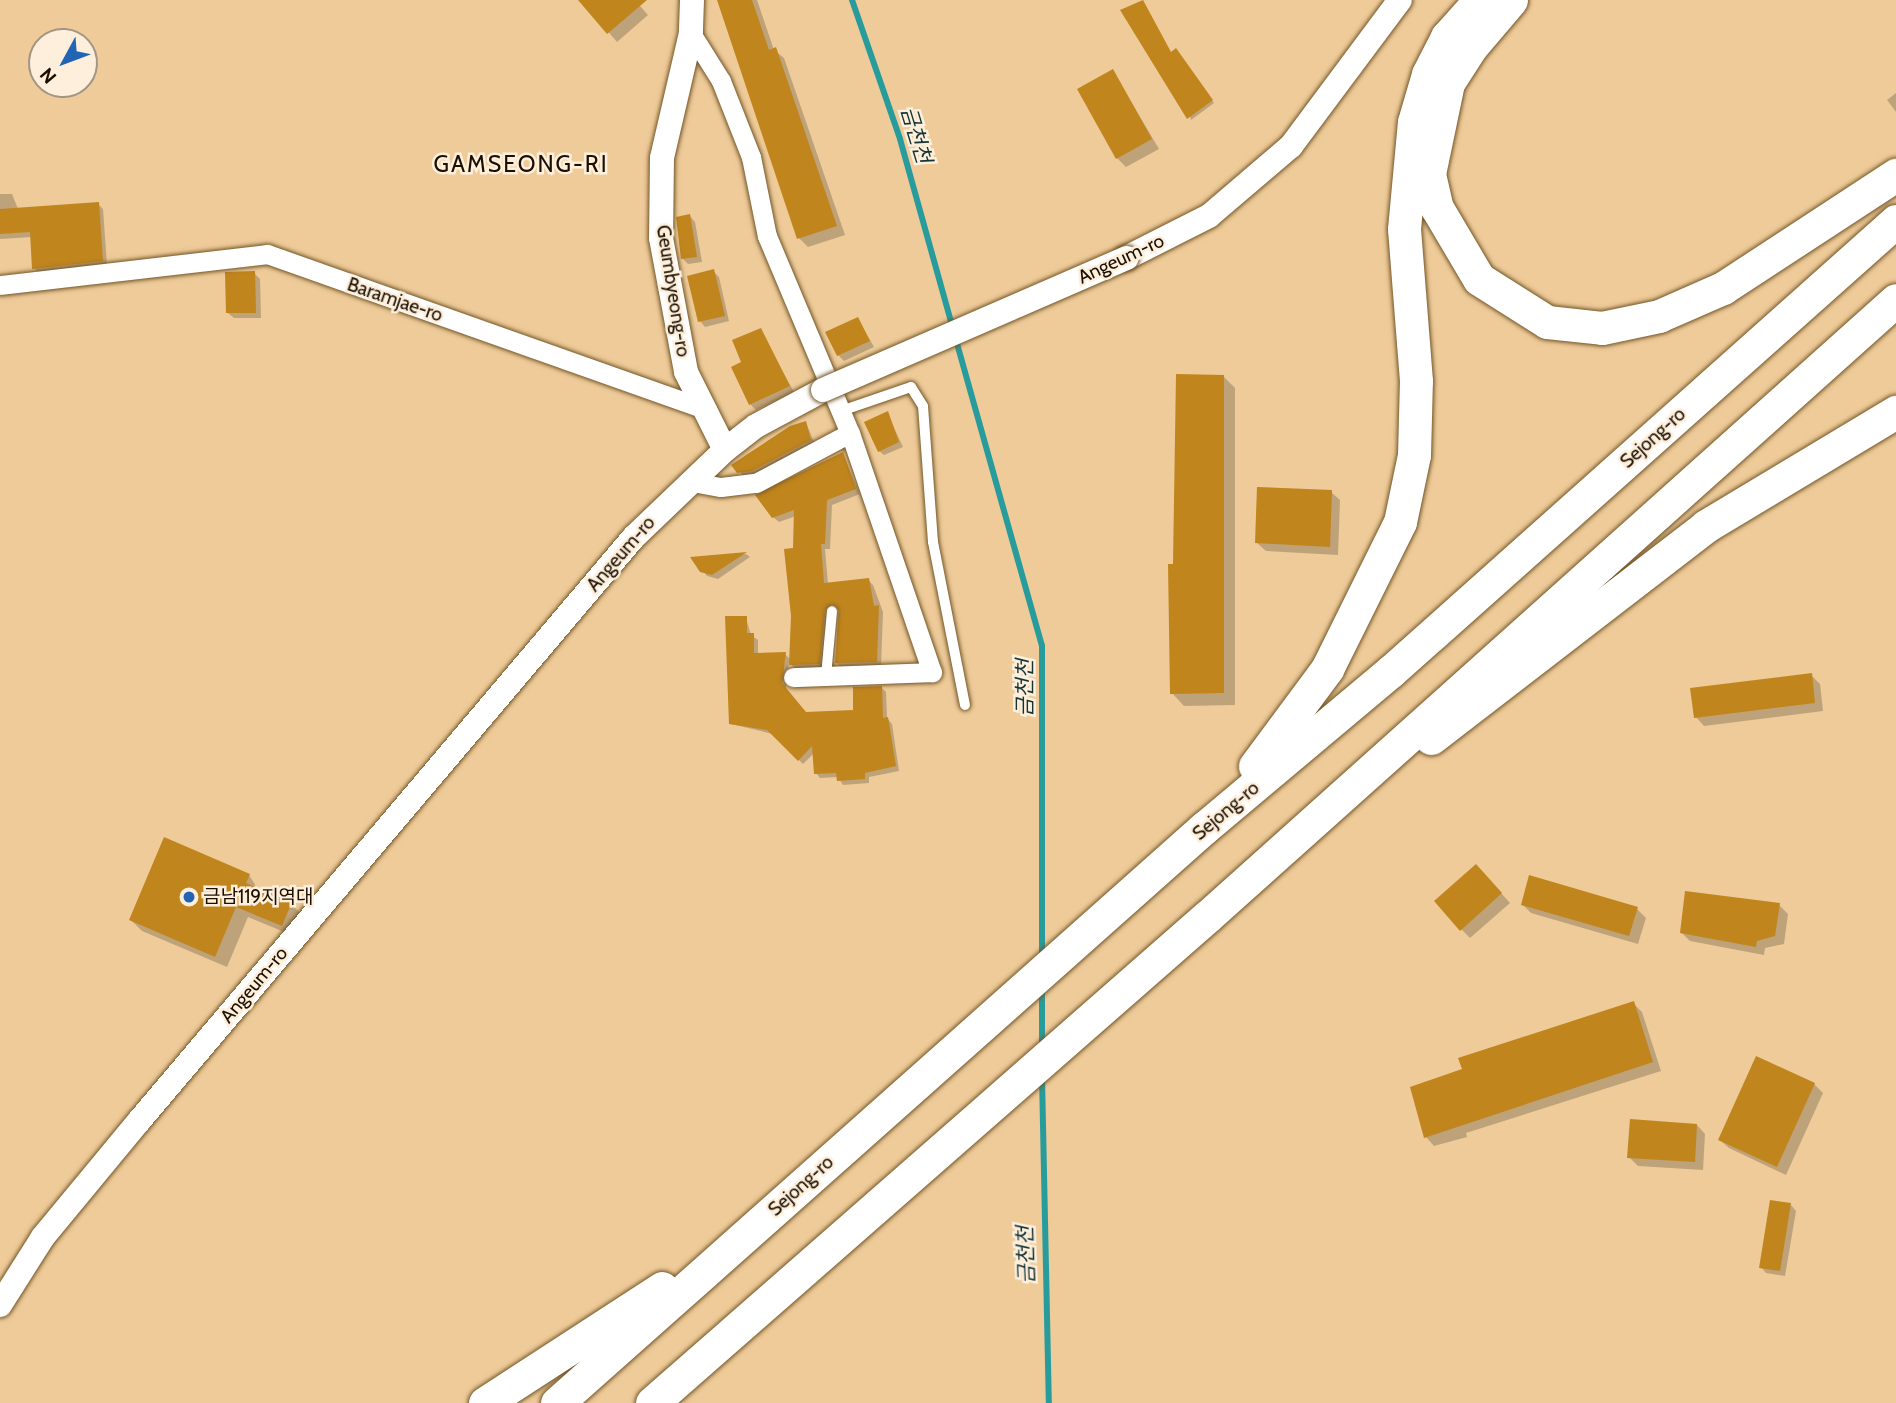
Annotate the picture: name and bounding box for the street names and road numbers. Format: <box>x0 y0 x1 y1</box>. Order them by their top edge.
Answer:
street label: Geumbyeong-ro <box>651 223 695 359</box>
street label: Angeum-ro <box>1074 229 1168 289</box>
street label: Baramjae-ro <box>344 273 446 327</box>
street label: Sejong-ro <box>1616 403 1690 473</box>
street label: Angeum-ro <box>582 512 660 596</box>
street label: Sejong-ro <box>1188 777 1264 845</box>
street label: Angeum-ro <box>216 942 292 1028</box>
street label: Sejong-ro <box>764 1151 838 1221</box>

